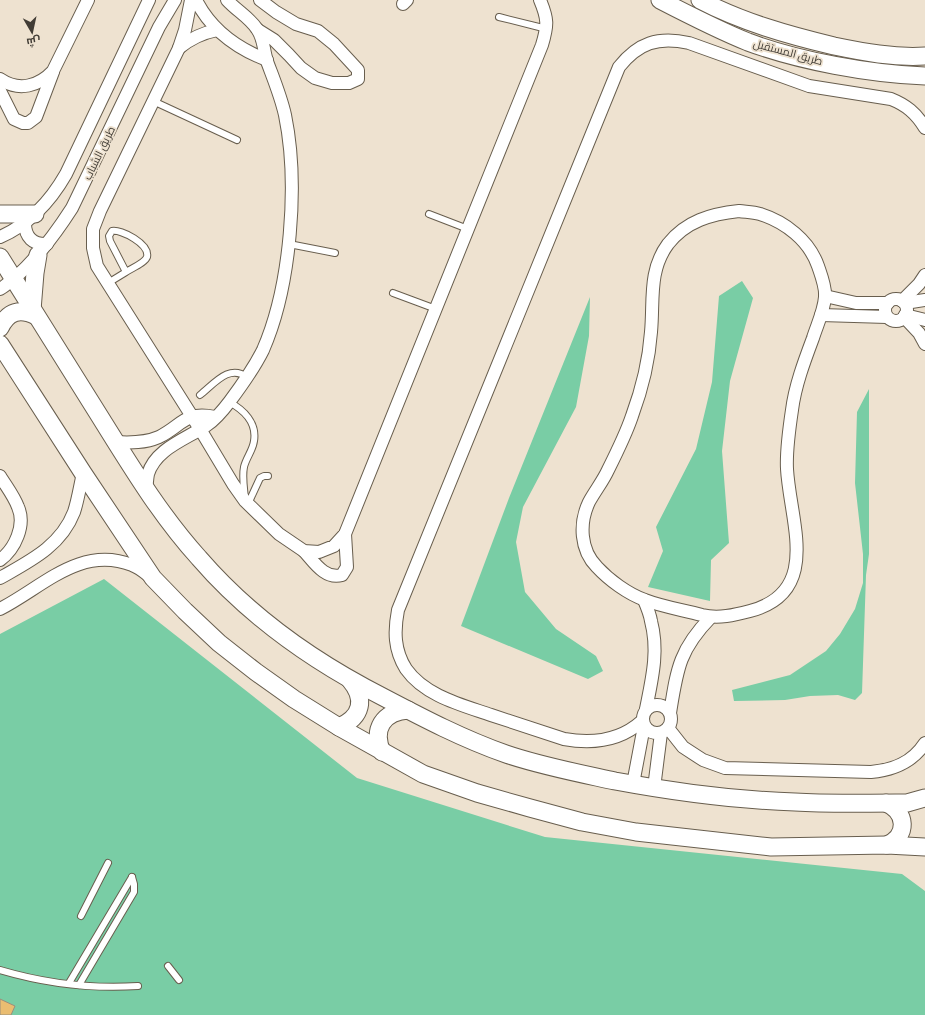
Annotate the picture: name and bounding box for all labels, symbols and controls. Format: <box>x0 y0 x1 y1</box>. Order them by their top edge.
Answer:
north arrow <box>12 12 52 52</box>
text: ش <box>25 33 42 50</box>
street label: طريق المستقبل <box>751 36 824 69</box>
street label: طريق الشباب <box>80 124 119 183</box>

